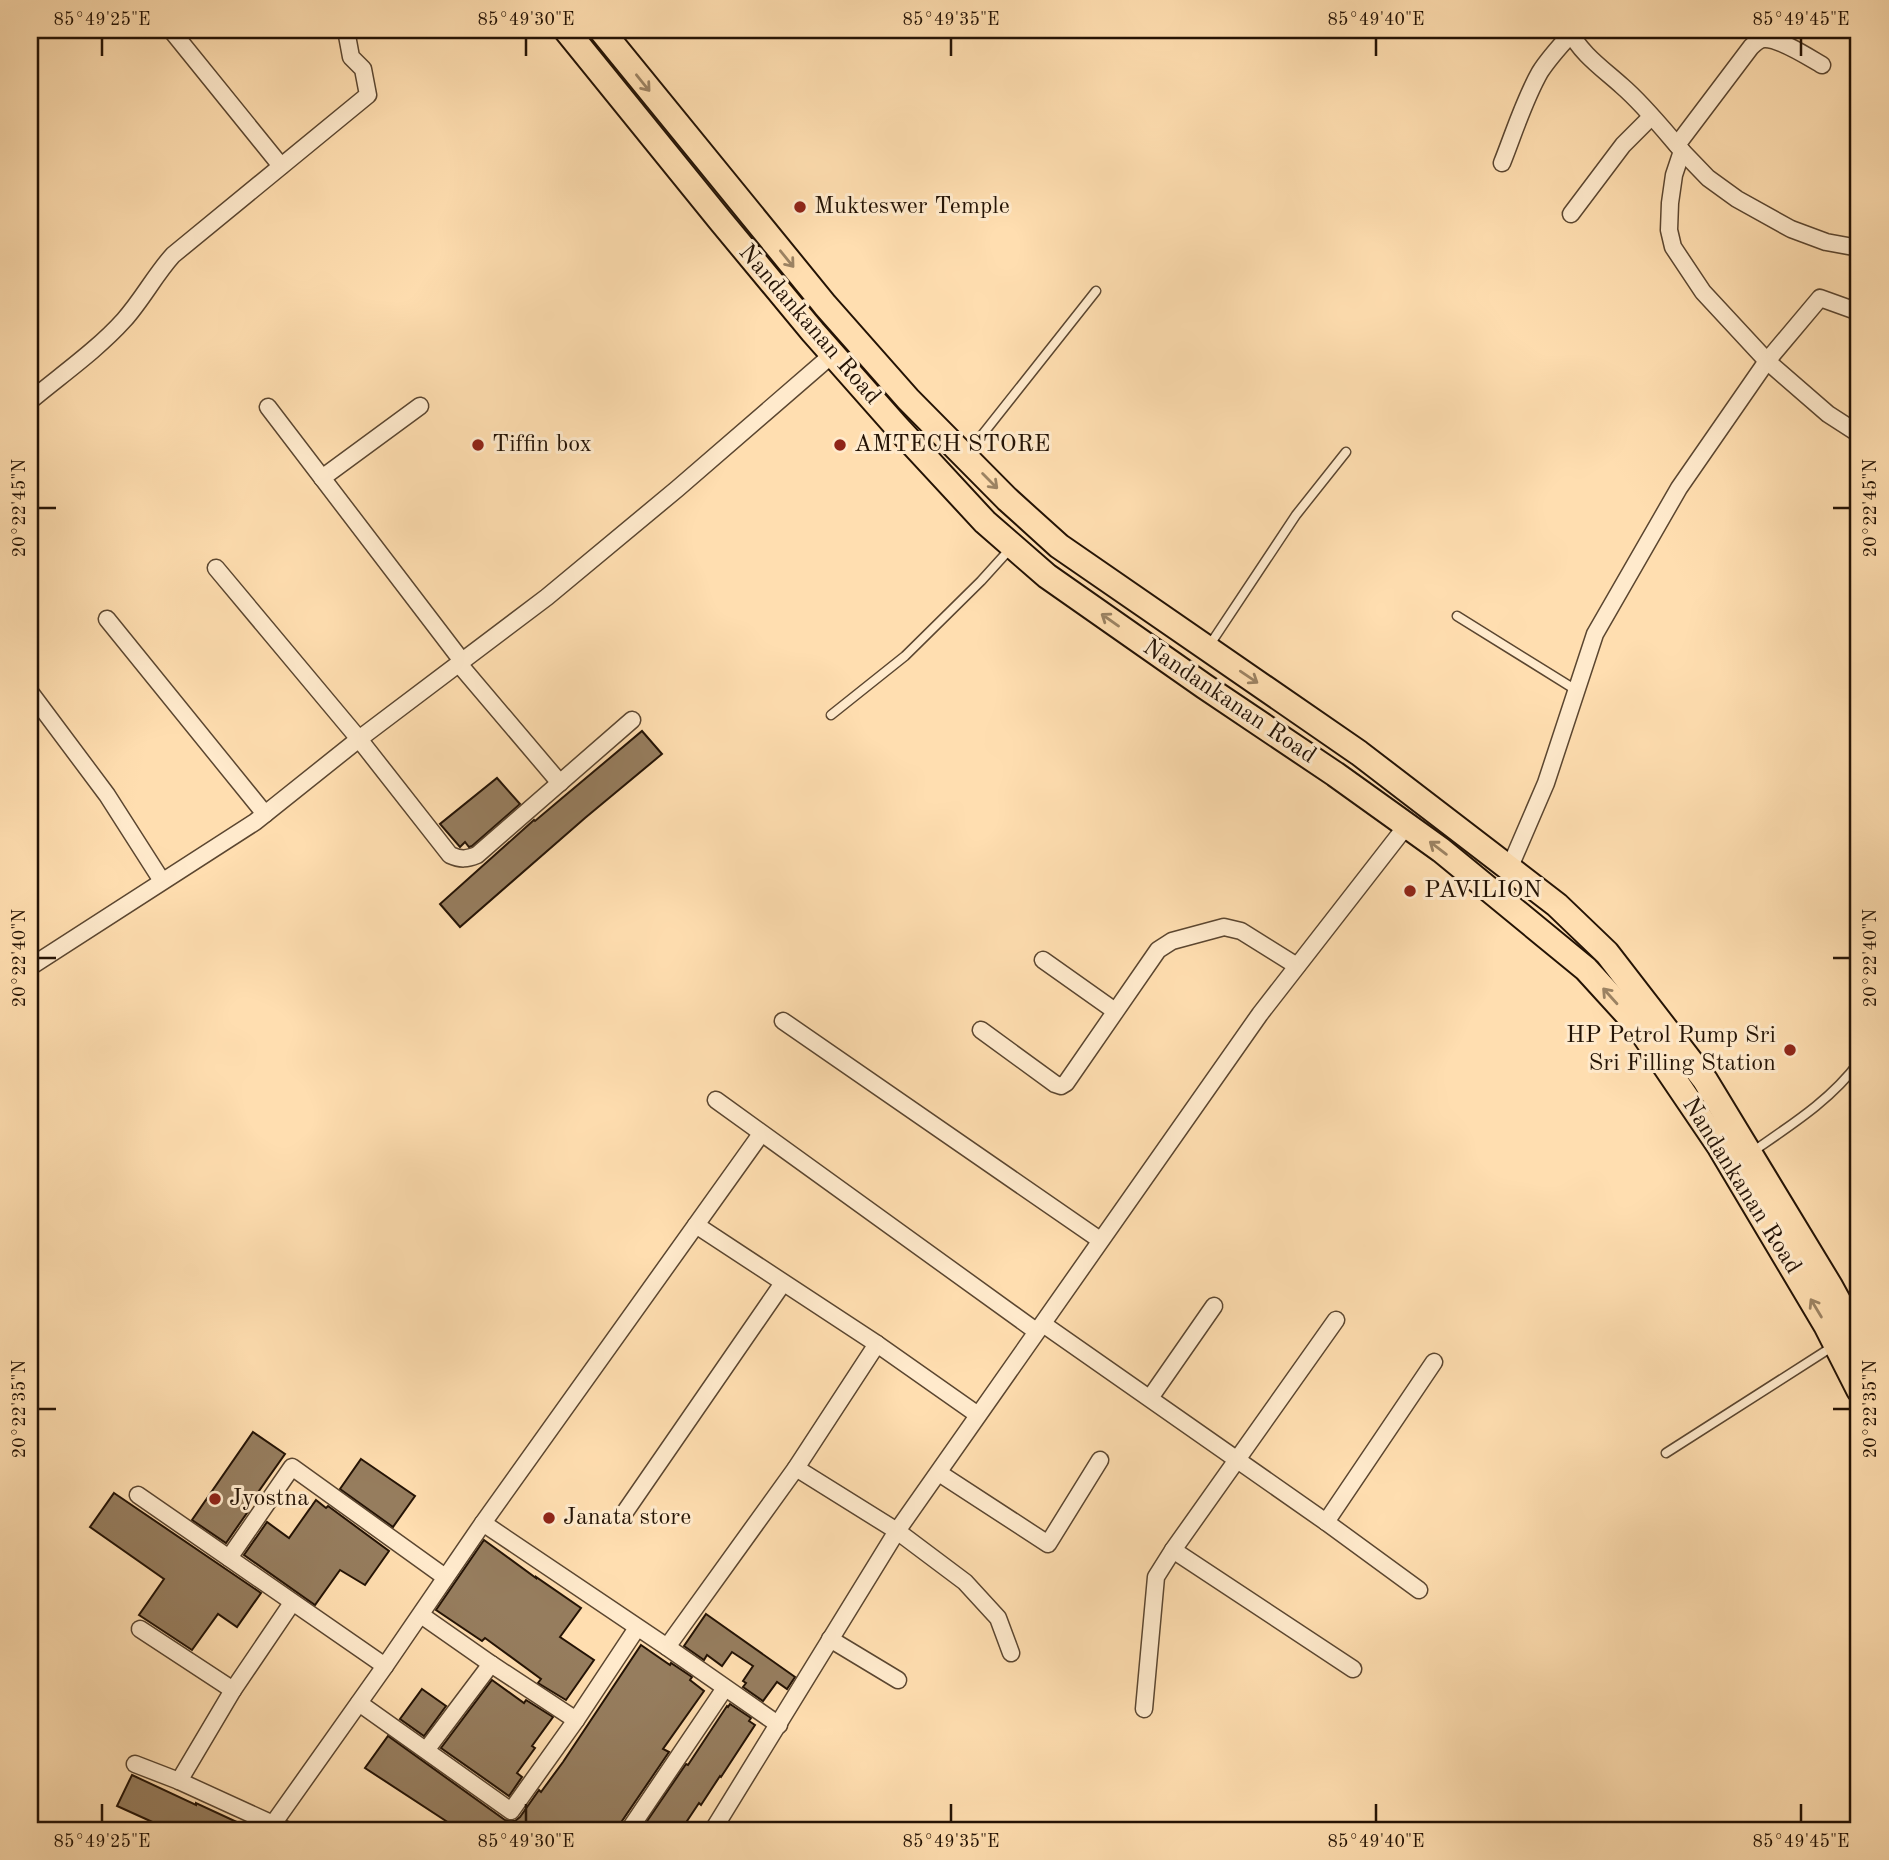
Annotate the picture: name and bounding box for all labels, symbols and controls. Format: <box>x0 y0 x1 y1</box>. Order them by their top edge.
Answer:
text: 85°49'25"E <box>54 11 150 29</box>
text: 85°49'30"E <box>478 11 574 29</box>
text: 85°49'35"E <box>903 11 999 29</box>
text: 85°49'40"E <box>1328 11 1424 29</box>
text: 85°49'45"E <box>1753 11 1849 29</box>
one-way arrow <box>635 74 651 92</box>
place label: Mukteswer Temple <box>814 195 1010 219</box>
marker: Mukteswer Temple <box>792 199 808 215</box>
street label: Nandankanan Road <box>733 241 885 409</box>
one-way arrow <box>779 250 795 268</box>
place label: Tiffin box <box>492 433 592 457</box>
place label: AMTECH STORE <box>854 433 1050 457</box>
marker: Tiffin box <box>470 437 486 453</box>
marker: AMTECH STORE <box>832 437 848 453</box>
text: 20°22'45"N <box>11 459 29 557</box>
text: 20°22'45"N <box>1862 459 1880 557</box>
one-way arrow <box>981 473 998 490</box>
one-way arrow <box>1101 613 1120 627</box>
street label: Nandankanan Road <box>1138 635 1320 769</box>
one-way arrow <box>1239 670 1258 684</box>
one-way arrow <box>1429 841 1448 855</box>
place label: PAVILION <box>1424 879 1542 903</box>
marker: PAVILION <box>1402 883 1418 899</box>
text: 20°22'40"N <box>11 909 29 1007</box>
text: 20°22'40"N <box>1862 909 1880 1007</box>
one-way arrow <box>1602 987 1618 1005</box>
place label: HP Petrol Pump Sri Sri Filling Station <box>1566 1024 1776 1076</box>
marker: HP Petrol Pump Sri Sri Filling Station <box>1782 1042 1798 1058</box>
street label: Nandankanan Road <box>1677 1094 1805 1278</box>
one-way arrow <box>1809 1299 1823 1319</box>
text: 20°22'35"N <box>11 1360 29 1458</box>
text: 20°22'35"N <box>1862 1360 1880 1458</box>
place label: Jyostna <box>229 1487 309 1511</box>
marker: Jyostna <box>207 1491 223 1507</box>
place label: Janata store <box>563 1506 691 1530</box>
marker: Janata store <box>541 1510 557 1526</box>
text: 85°49'25"E <box>54 1833 150 1851</box>
text: 85°49'30"E <box>478 1833 574 1851</box>
text: 85°49'35"E <box>903 1833 999 1851</box>
text: 85°49'40"E <box>1328 1833 1424 1851</box>
text: 85°49'45"E <box>1753 1833 1849 1851</box>

